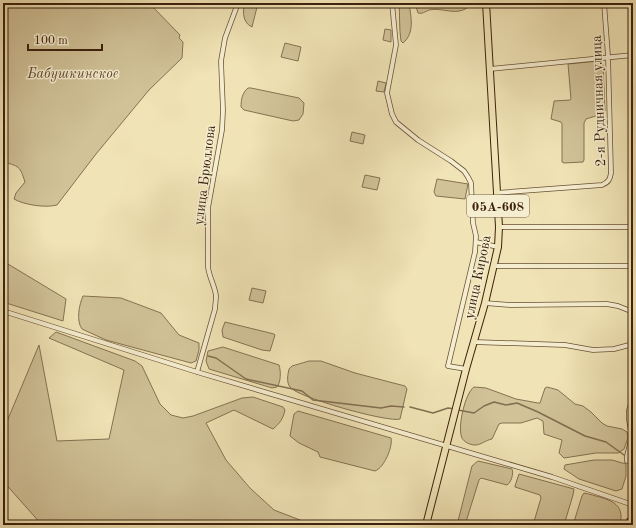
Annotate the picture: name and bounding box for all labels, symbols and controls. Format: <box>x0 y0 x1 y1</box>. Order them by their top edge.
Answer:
scale bar <box>28 26 102 52</box>
text: 100 m <box>34 35 68 47</box>
street label: 2-я Рудничная улица <box>590 35 608 167</box>
park label: Бабушкинское <box>27 66 119 82</box>
street label: улица Брюллова <box>192 124 218 226</box>
road number: 05А-608 <box>467 195 529 217</box>
street label: улица Кирова <box>462 234 494 320</box>

